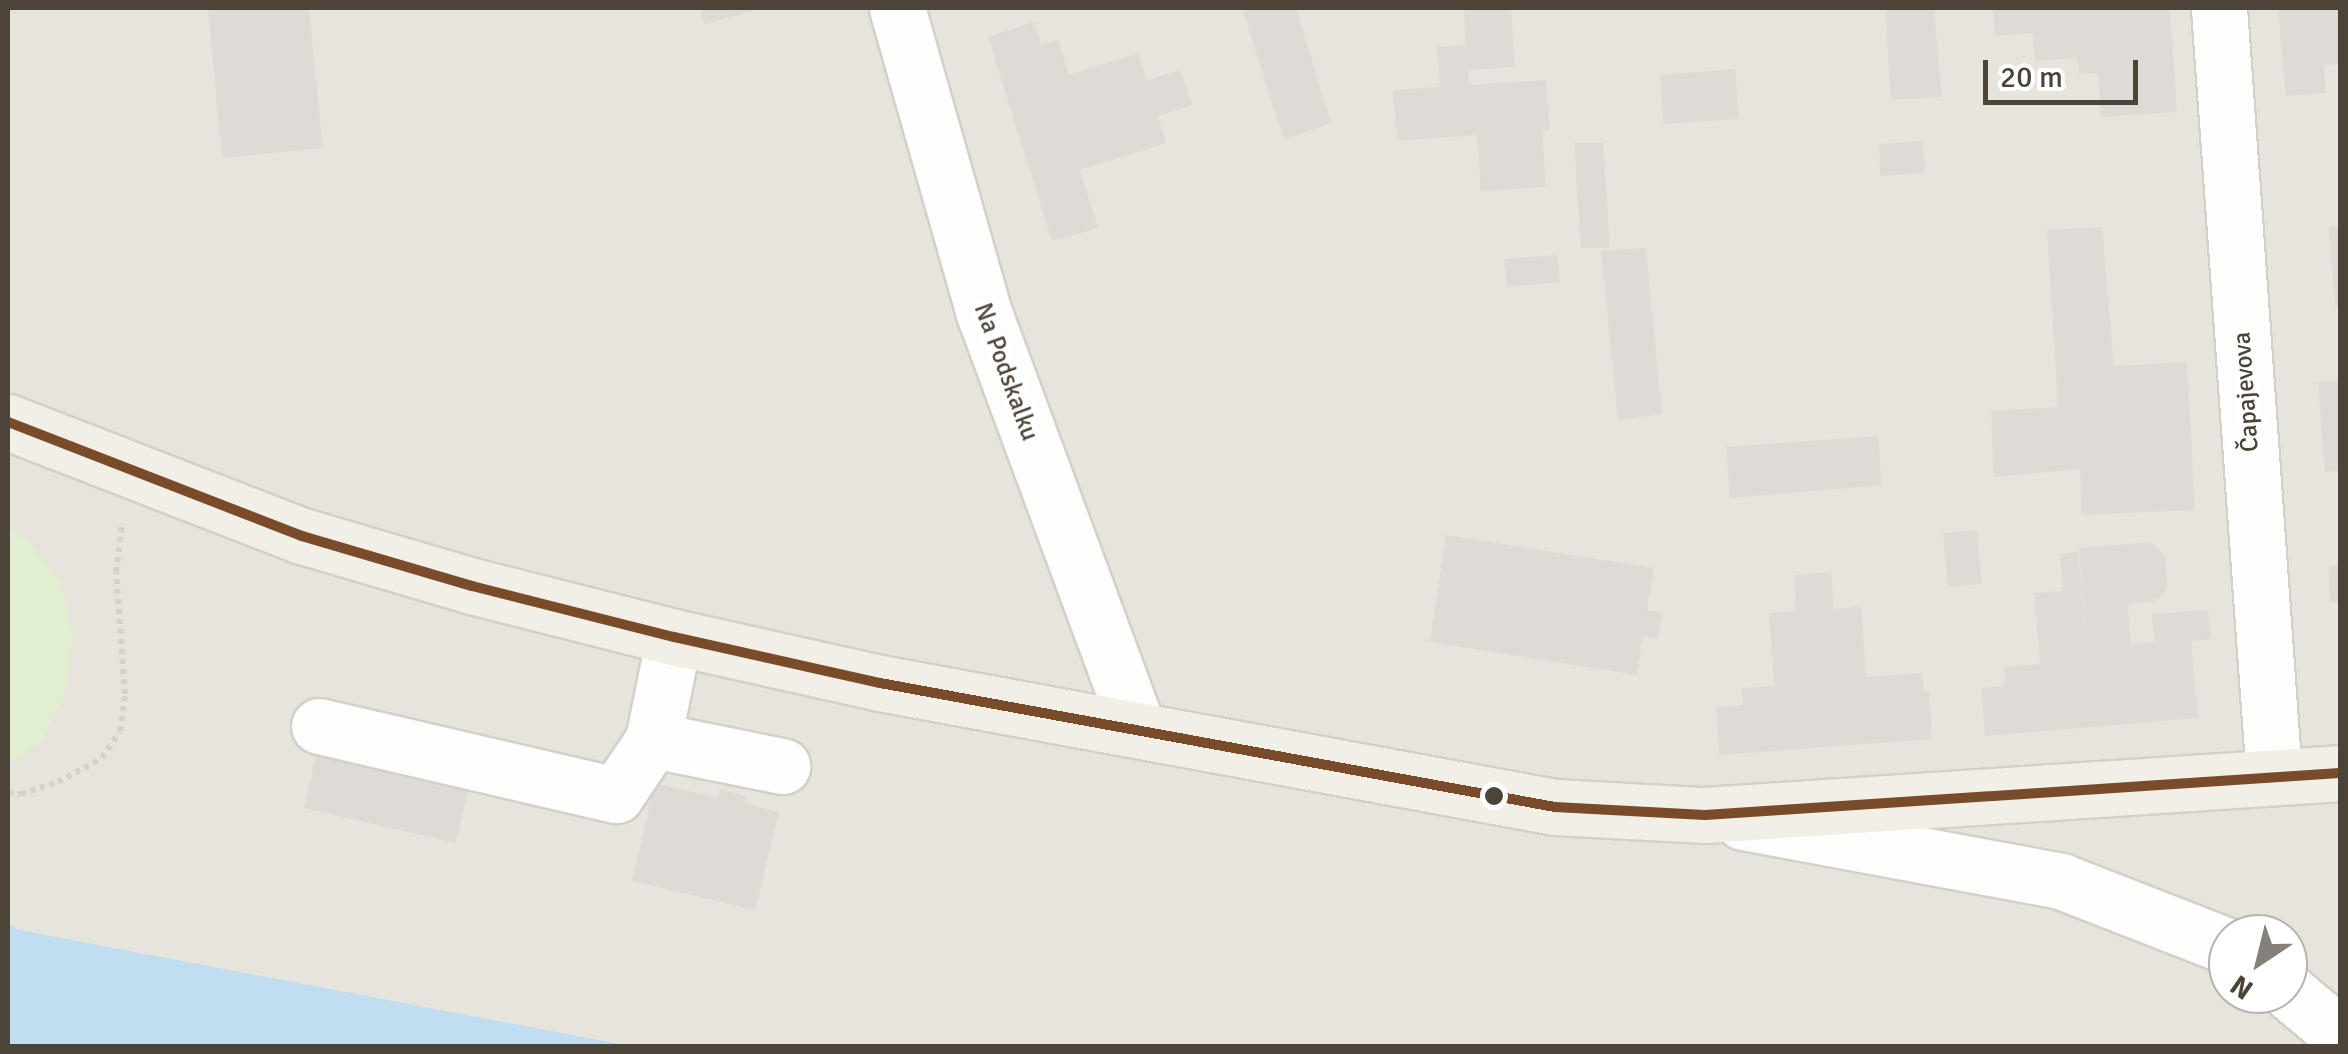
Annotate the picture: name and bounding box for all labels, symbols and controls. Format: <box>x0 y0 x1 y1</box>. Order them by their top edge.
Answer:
scale bar <box>1988 40 2143 102</box>
text: 20 m <box>2000 59 2063 96</box>
street label: Na Podskalku <box>967 299 1045 445</box>
street label: Čapajevova <box>2227 331 2265 453</box>
unlabelled marker <box>1484 786 1504 806</box>
north arrow <box>2208 914 2308 1014</box>
text: N <box>2224 967 2260 1006</box>

